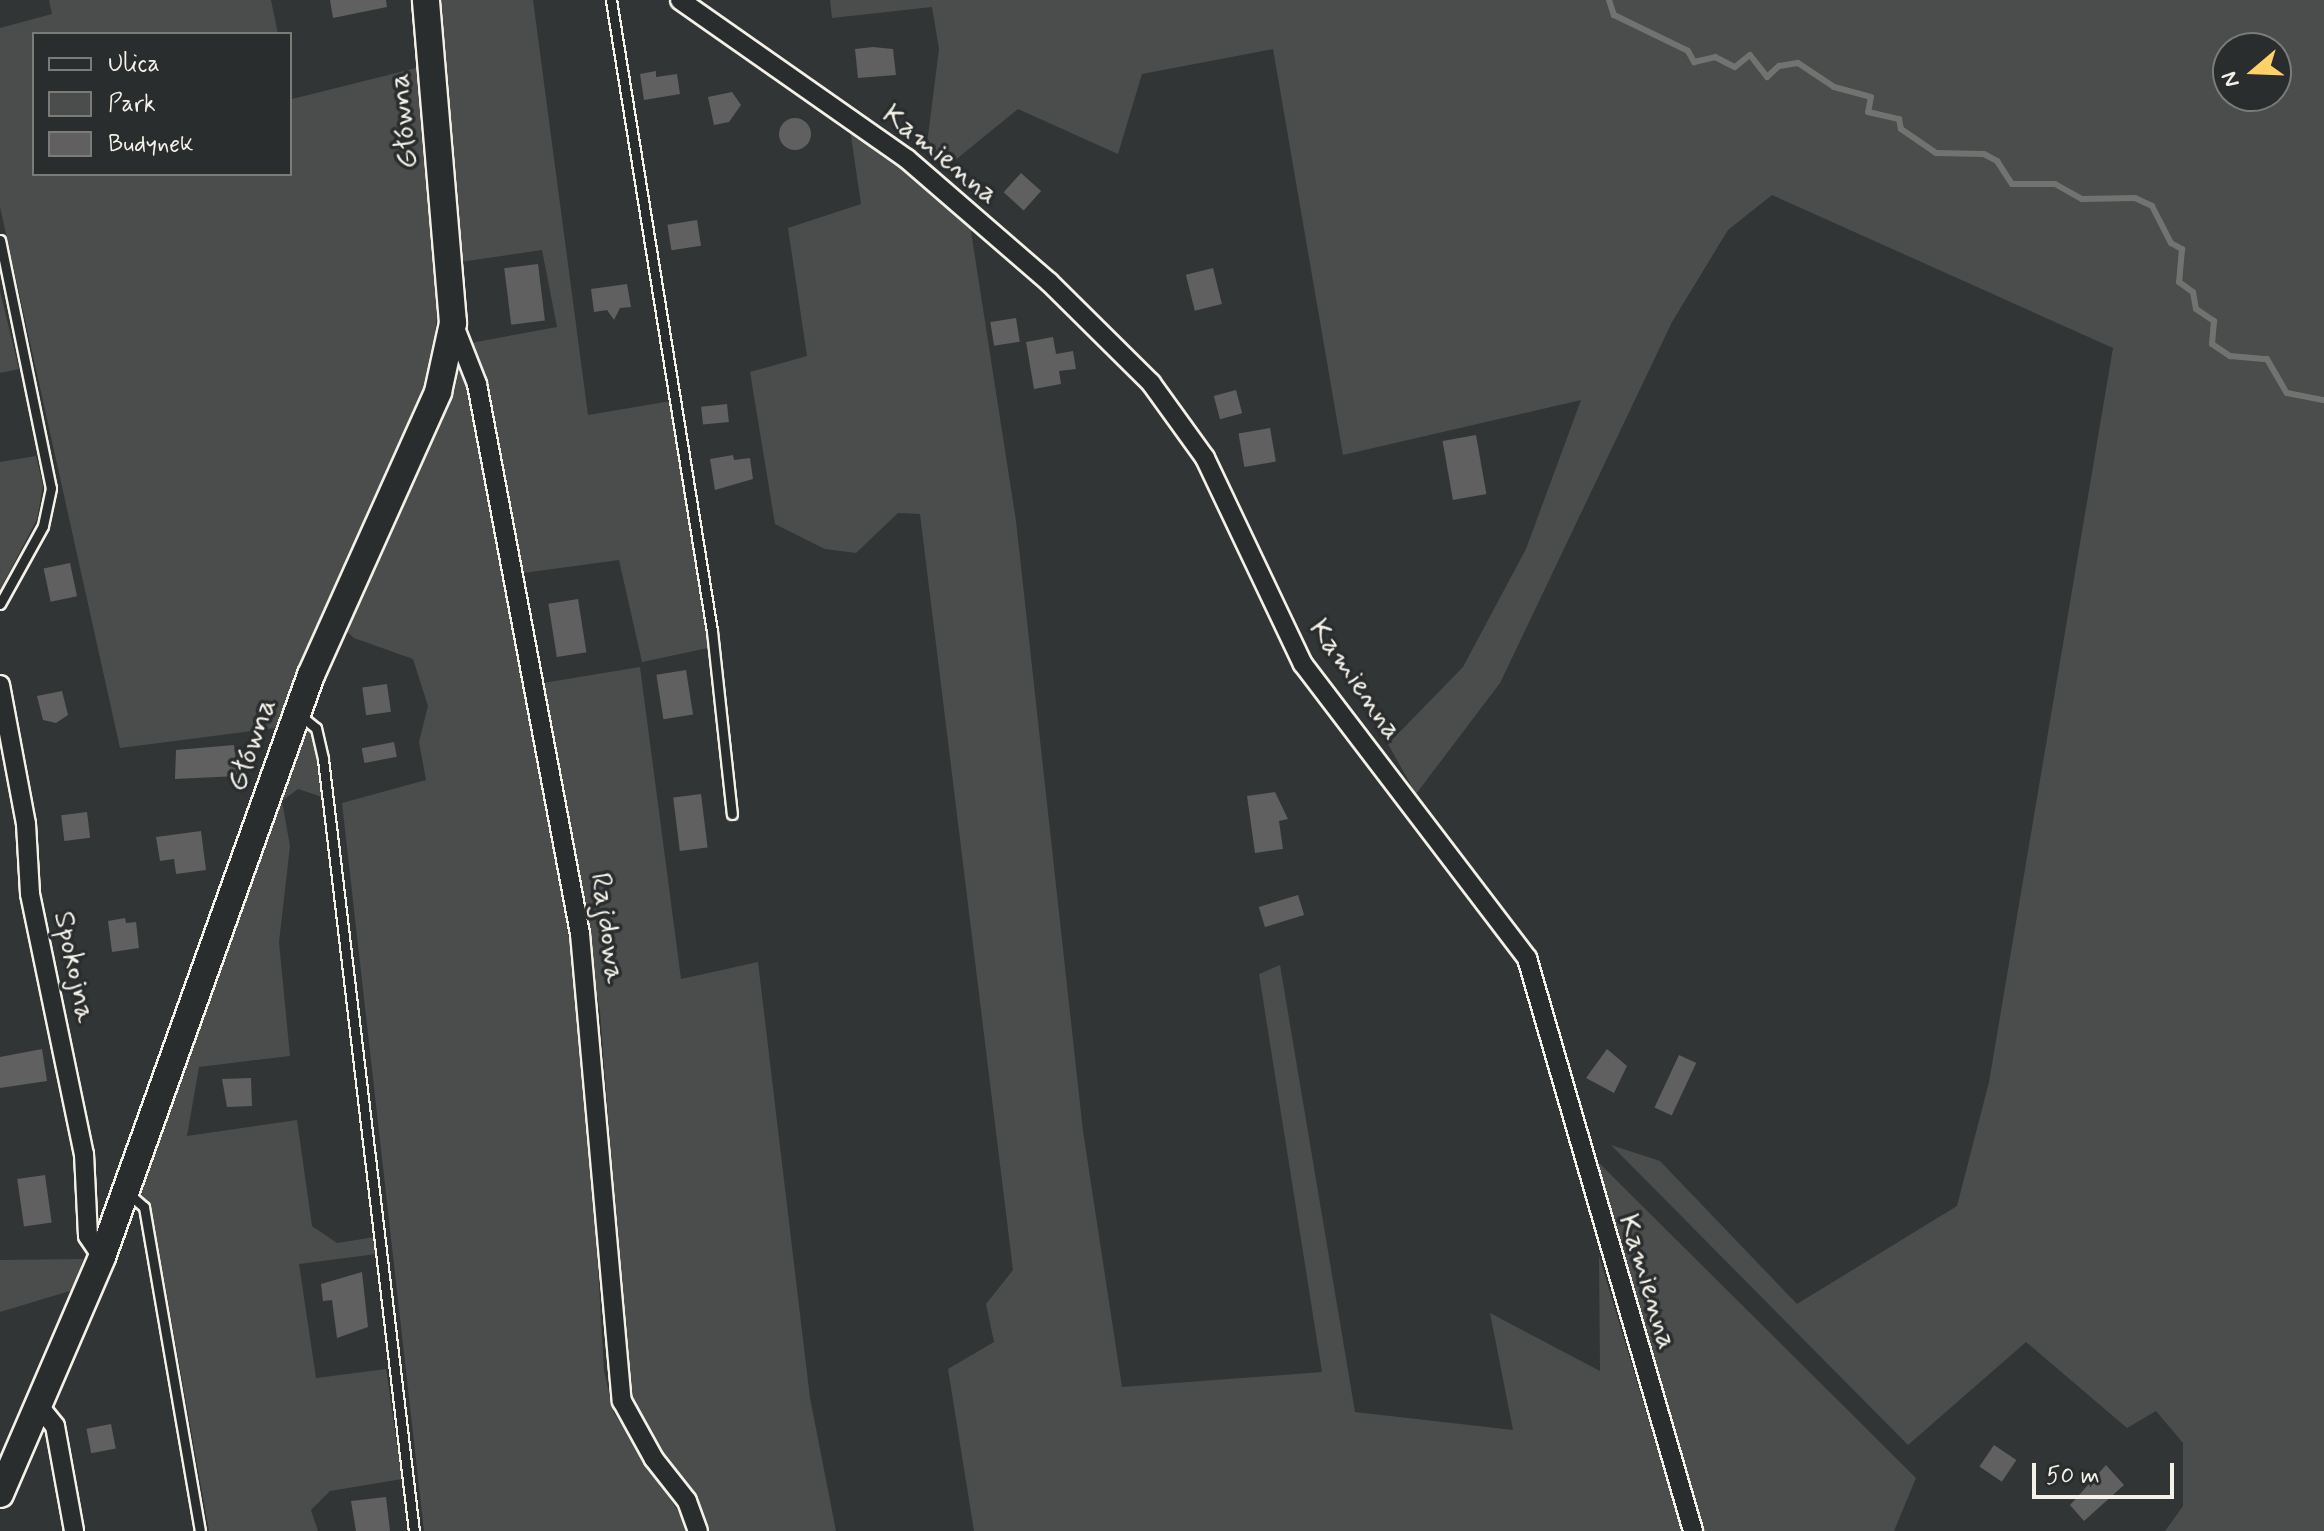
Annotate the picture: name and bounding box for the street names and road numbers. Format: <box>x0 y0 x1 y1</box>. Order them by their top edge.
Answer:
street label: Główna <box>382 72 426 170</box>
street label: Kamienna <box>874 97 1006 213</box>
street label: Kamienna <box>1300 613 1410 747</box>
street label: Główna <box>219 694 285 796</box>
street label: Rajdowa <box>581 870 633 986</box>
street label: Spokojna <box>45 908 103 1026</box>
street label: Kamienna <box>1609 1210 1685 1354</box>

